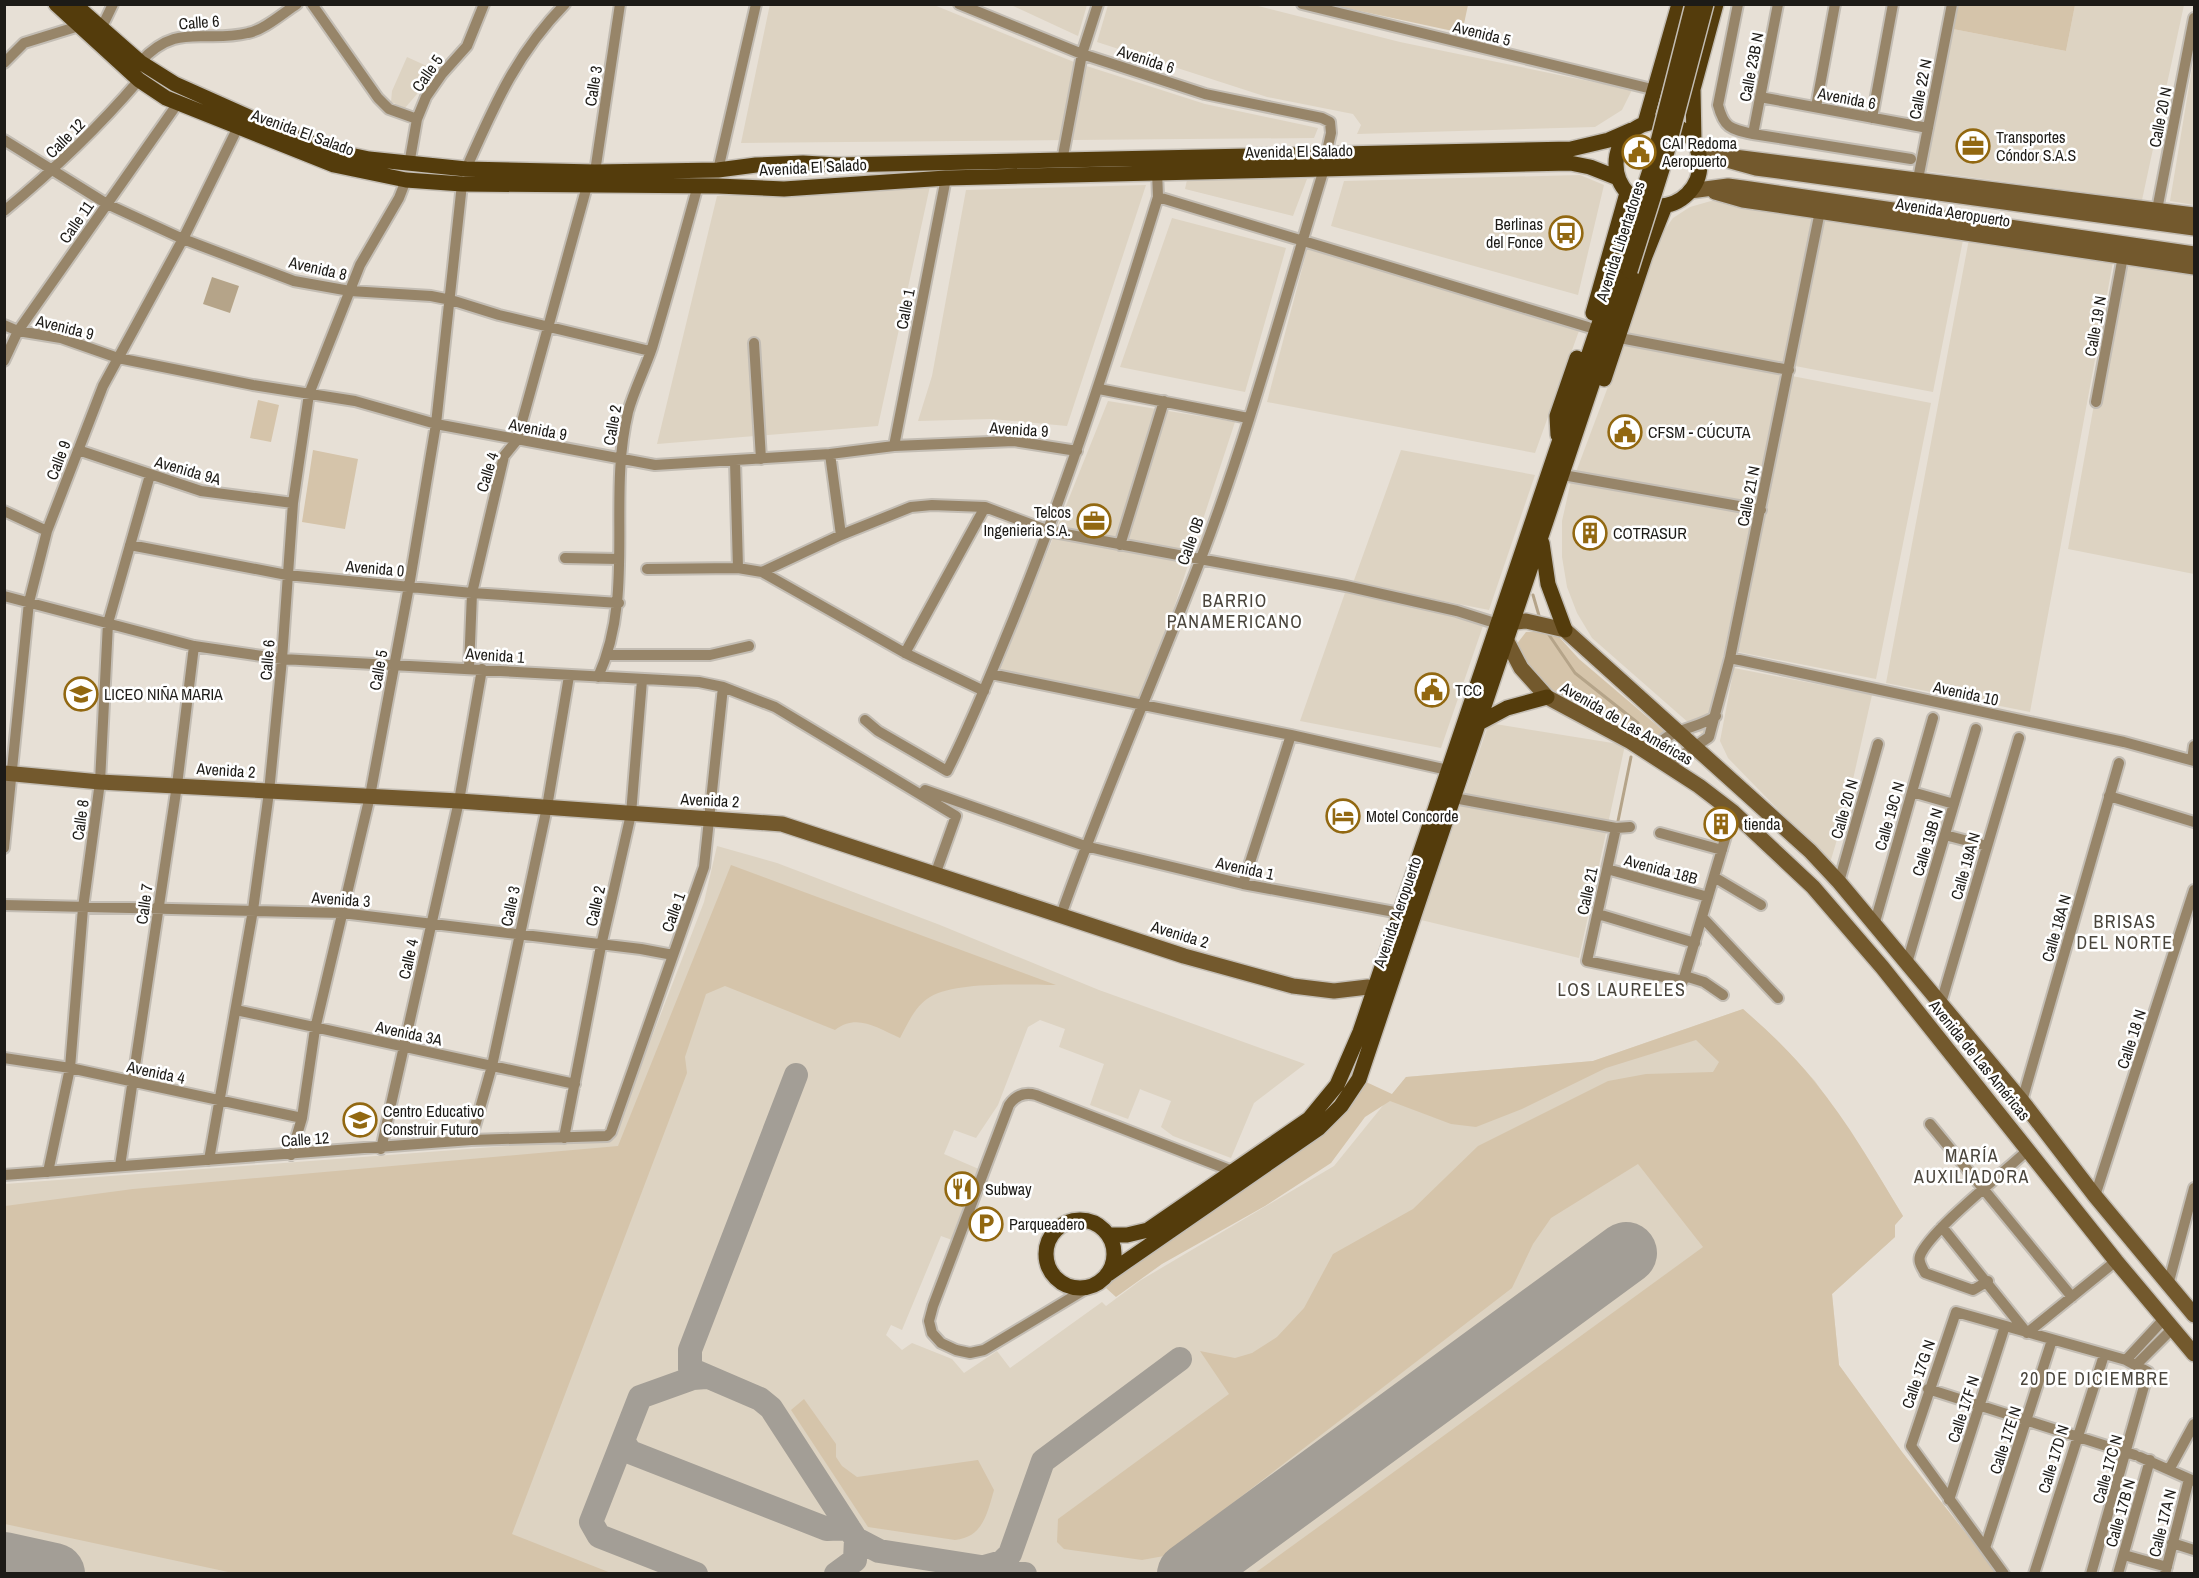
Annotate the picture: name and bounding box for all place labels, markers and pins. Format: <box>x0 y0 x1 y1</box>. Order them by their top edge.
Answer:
place label: Transportes Cóndor S.A.S <box>1996 126 2076 166</box>
office icon: Transportes Cóndor S.A.S <box>1955 128 1991 164</box>
place label: CAI Redoma Aeropuerto <box>1661 132 1738 172</box>
public building icon: CAI Redoma Aeropuerto <box>1621 134 1657 170</box>
place label: Berlinas del Fonce <box>1486 213 1543 253</box>
bus stop icon: Berlinas del Fonce <box>1548 215 1584 251</box>
public building icon: CFSM - CÚCUTA <box>1607 414 1643 450</box>
place label: CFSM - CÚCUTA <box>1648 421 1751 443</box>
place label: Telcos Ingenieria S.A. <box>983 501 1071 541</box>
office icon: Telcos Ingenieria S.A. <box>1076 503 1112 539</box>
building icon: COTRASUR <box>1572 515 1608 551</box>
place label: COTRASUR <box>1613 522 1687 544</box>
public building icon: TCC <box>1414 672 1450 708</box>
school or university icon: LICEO NIÑA MARIA <box>63 676 99 712</box>
place label: TCC <box>1455 679 1482 701</box>
place label: LICEO NIÑA MARIA <box>104 683 223 705</box>
hotel icon: Motel Concorde <box>1325 798 1361 834</box>
place label: Motel Concorde <box>1366 805 1459 827</box>
building icon: tienda <box>1703 806 1739 842</box>
place label: tienda <box>1744 813 1781 835</box>
place label: Centro Educativo Construir Futuro <box>383 1100 484 1140</box>
school or university icon: Centro Educativo Construir Futuro <box>342 1102 378 1138</box>
restaurant icon: Subway <box>944 1171 980 1207</box>
place label: Subway <box>985 1178 1032 1200</box>
parking icon: Parqueadero <box>968 1206 1004 1242</box>
place label: Parqueadero <box>1009 1213 1085 1235</box>

